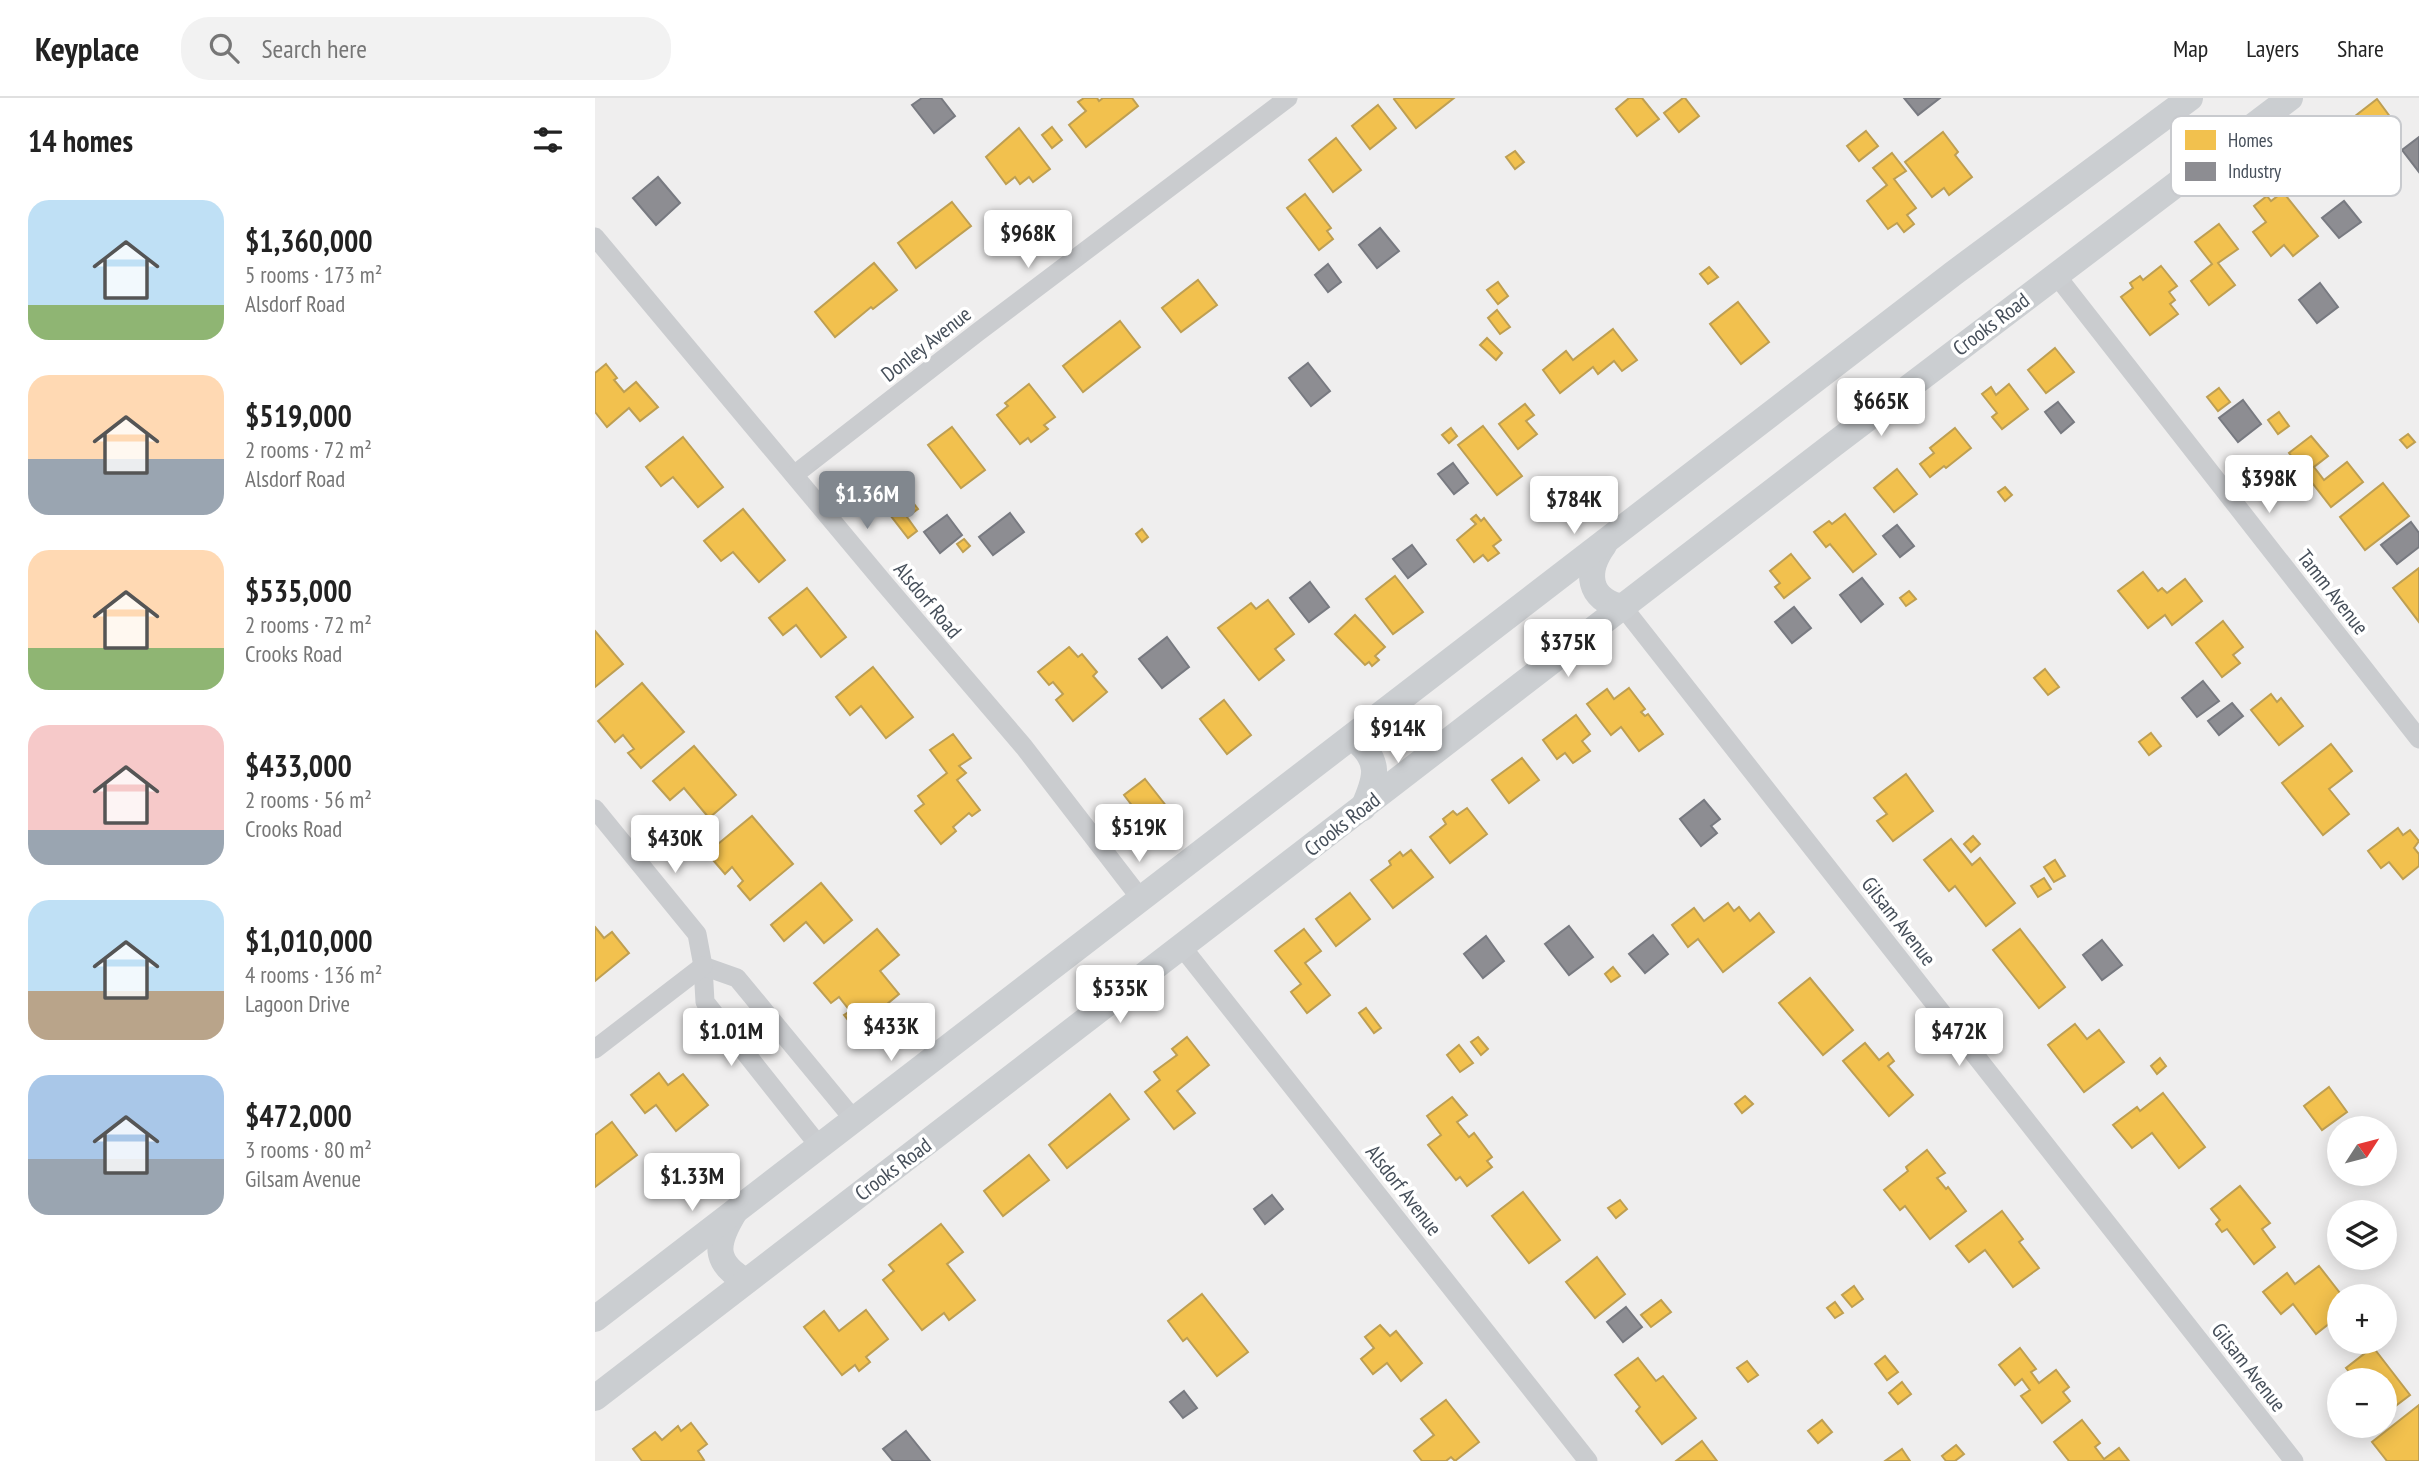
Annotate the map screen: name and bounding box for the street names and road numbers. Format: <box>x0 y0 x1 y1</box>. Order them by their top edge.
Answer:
street label: Crooks Road <box>1947 287 2035 361</box>
street label: Donley Avenue <box>876 300 976 388</box>
street label: Tamm Avenue <box>2291 544 2375 640</box>
street label: Alsdorf Road <box>888 556 968 644</box>
street label: Crooks Road <box>1299 786 1385 862</box>
street label: Gilsam Avenue <box>1856 871 1942 971</box>
street label: Crooks Road <box>849 1132 937 1206</box>
street label: Alsdorf Avenue <box>1360 1139 1448 1241</box>
street label: Gilsam Avenue <box>2206 1317 2292 1417</box>

